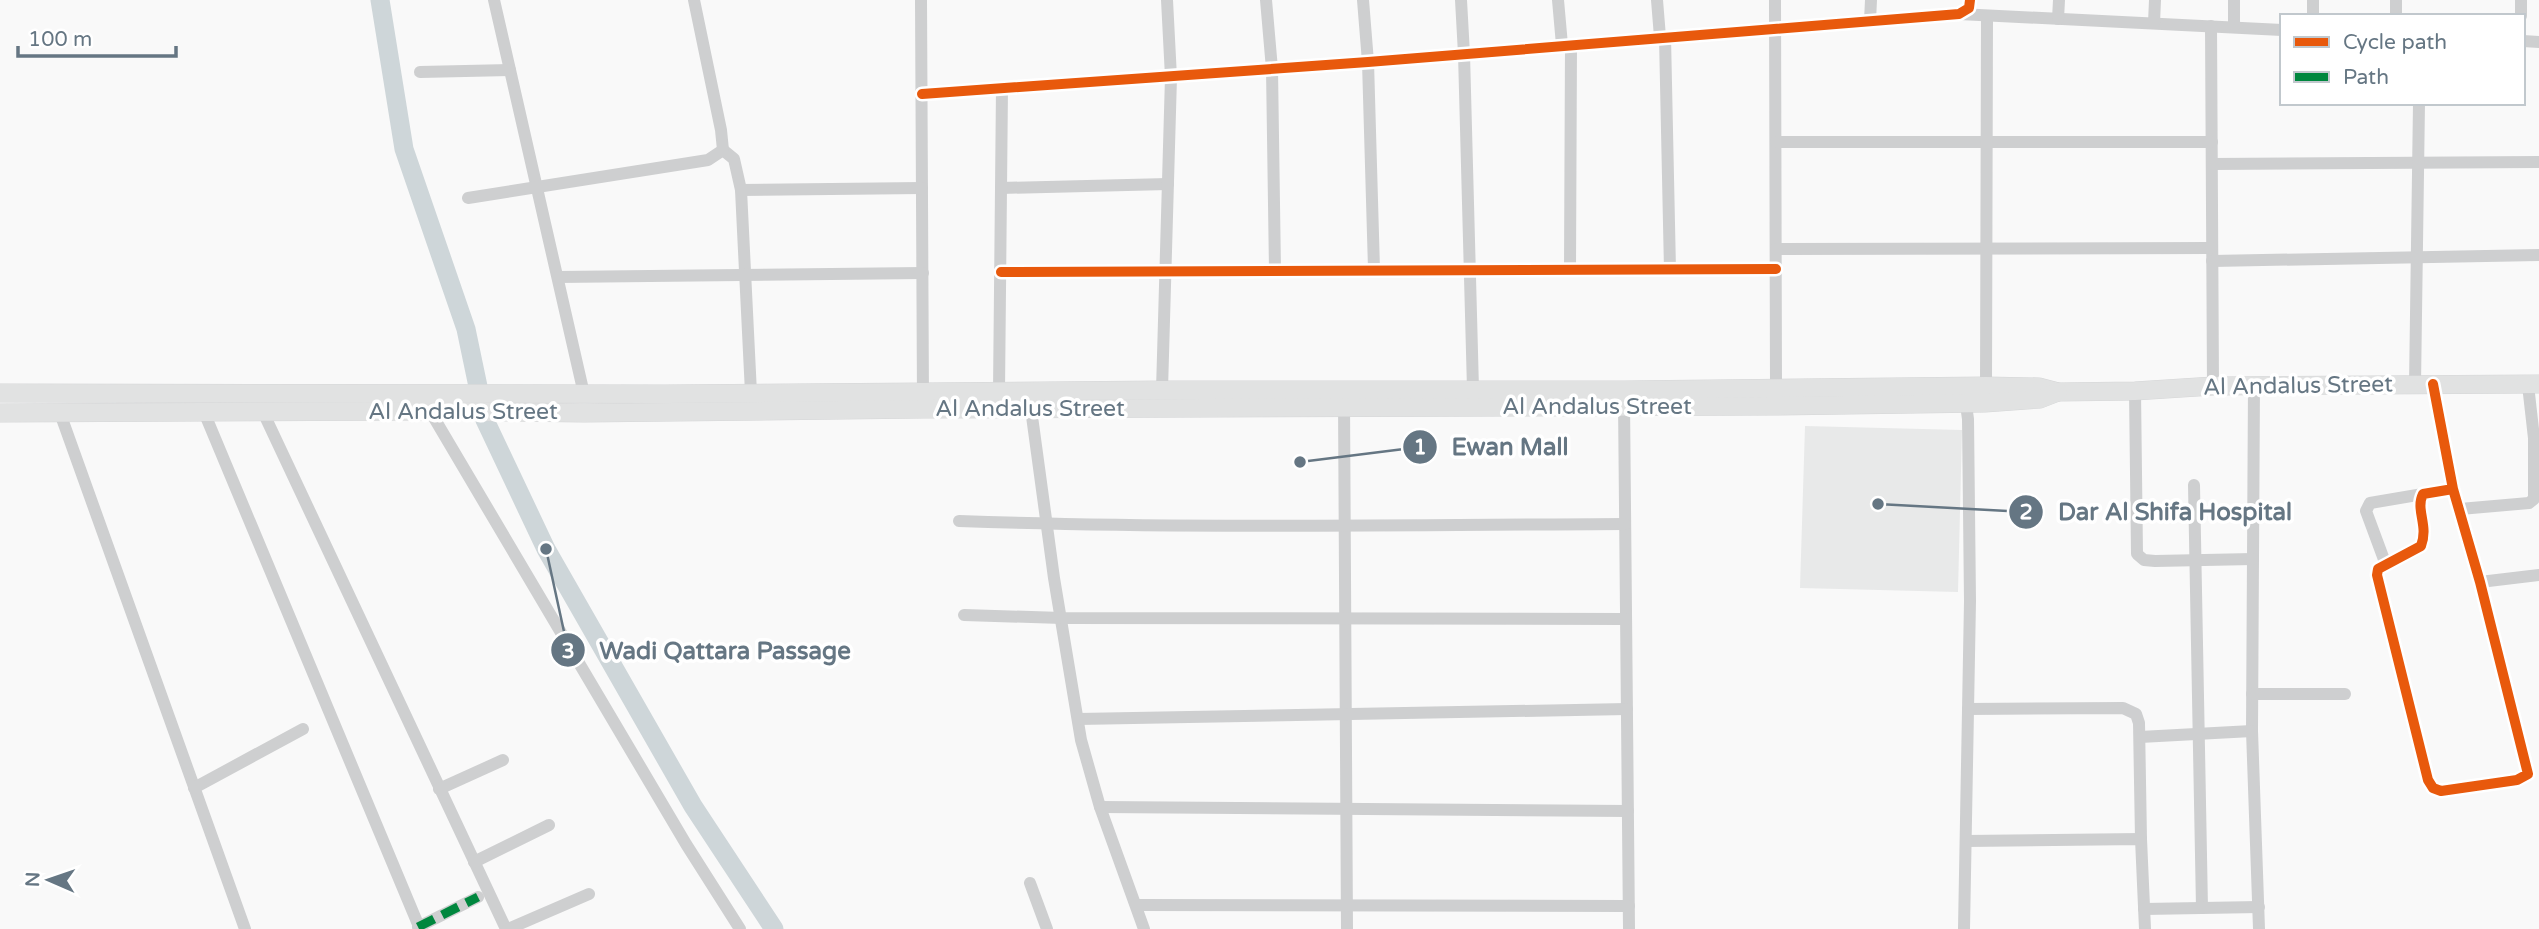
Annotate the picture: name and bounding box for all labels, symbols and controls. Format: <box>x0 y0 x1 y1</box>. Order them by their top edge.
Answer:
scale bar <box>18 14 175 58</box>
legend <box>2280 14 2525 105</box>
text: 100 m <box>28 27 92 52</box>
text: Cycle path <box>2343 30 2447 55</box>
text: Path <box>2343 65 2389 90</box>
street label: Al Andalus Street <box>2203 370 2393 402</box>
street label: Al Andalus Street <box>1502 393 1692 421</box>
street label: Al Andalus Street <box>935 395 1125 423</box>
street label: Al Andalus Street <box>368 398 558 426</box>
callout: Ewan Mall <box>1402 424 1582 469</box>
text: Ewan Mall <box>1452 433 1568 462</box>
text: 1 <box>1413 435 1427 460</box>
callout: Dar Al Shifa Hospital <box>2009 489 2306 534</box>
text: Dar Al Shifa Hospital <box>2058 498 2292 527</box>
text: 2 <box>2019 500 2033 525</box>
callout: Wadi Qattara Passage <box>550 628 865 673</box>
text: Wadi Qattara Passage <box>599 637 851 666</box>
text: 3 <box>561 639 575 664</box>
north arrow <box>14 845 84 915</box>
text: N <box>22 871 44 887</box>

